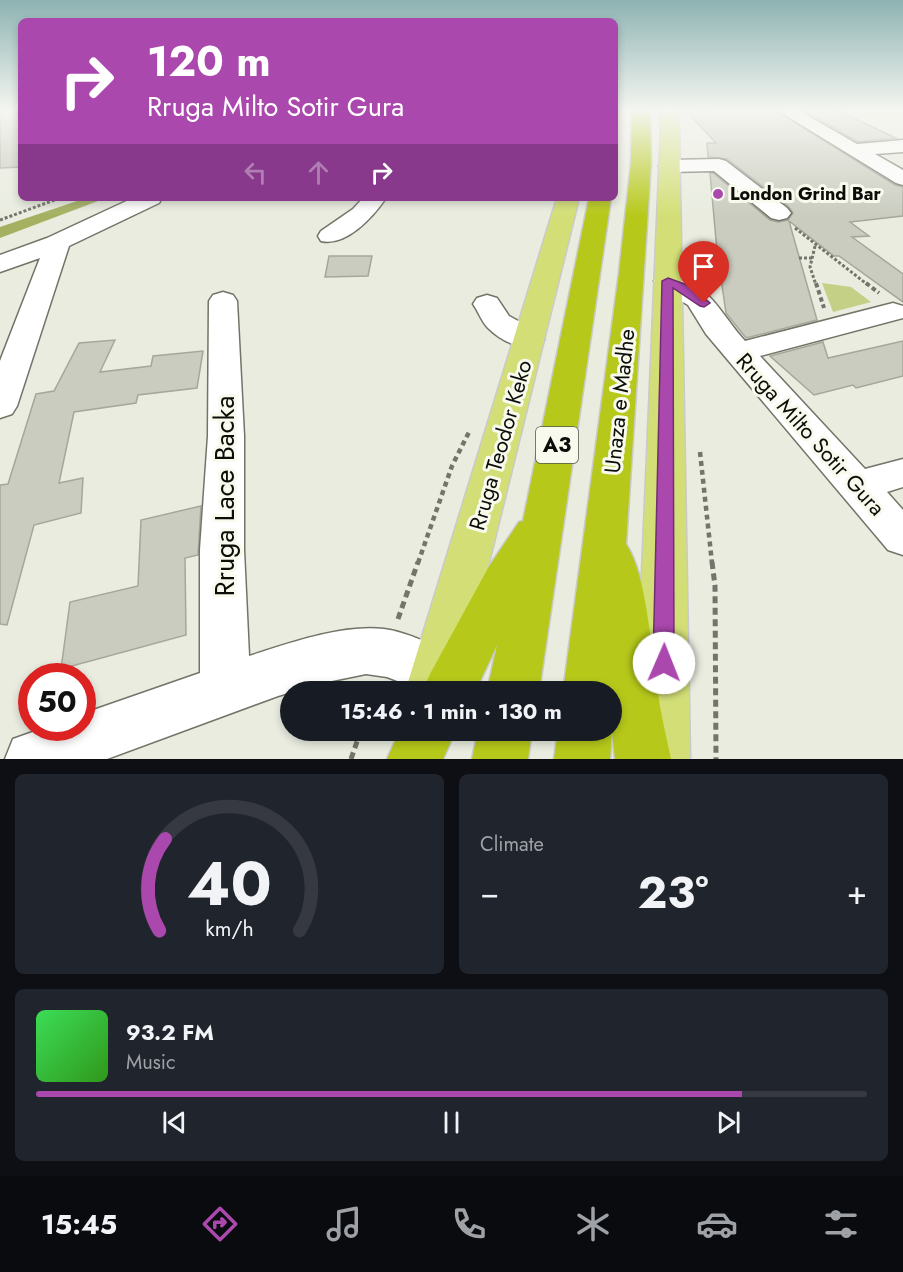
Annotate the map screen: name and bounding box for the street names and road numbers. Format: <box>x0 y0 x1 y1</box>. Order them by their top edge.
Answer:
street label: Unaza e Madhe <box>596 327 642 475</box>
street label: Rruga Milto Sotir Gura <box>729 345 893 523</box>
street label: Rruga Teodor Keko <box>460 356 540 534</box>
street label: Rruga Lace Backa <box>205 396 244 596</box>
road number: A3 <box>536 427 578 463</box>

